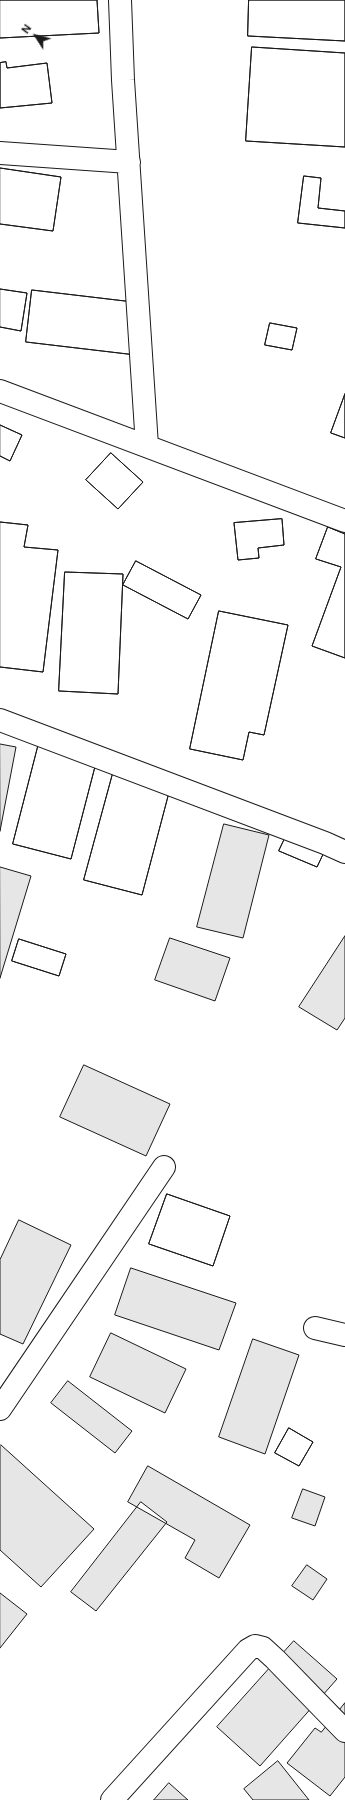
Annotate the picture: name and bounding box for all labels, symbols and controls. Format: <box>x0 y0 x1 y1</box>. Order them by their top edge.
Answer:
north arrow <box>16 16 56 56</box>
text: N <box>18 22 34 36</box>

